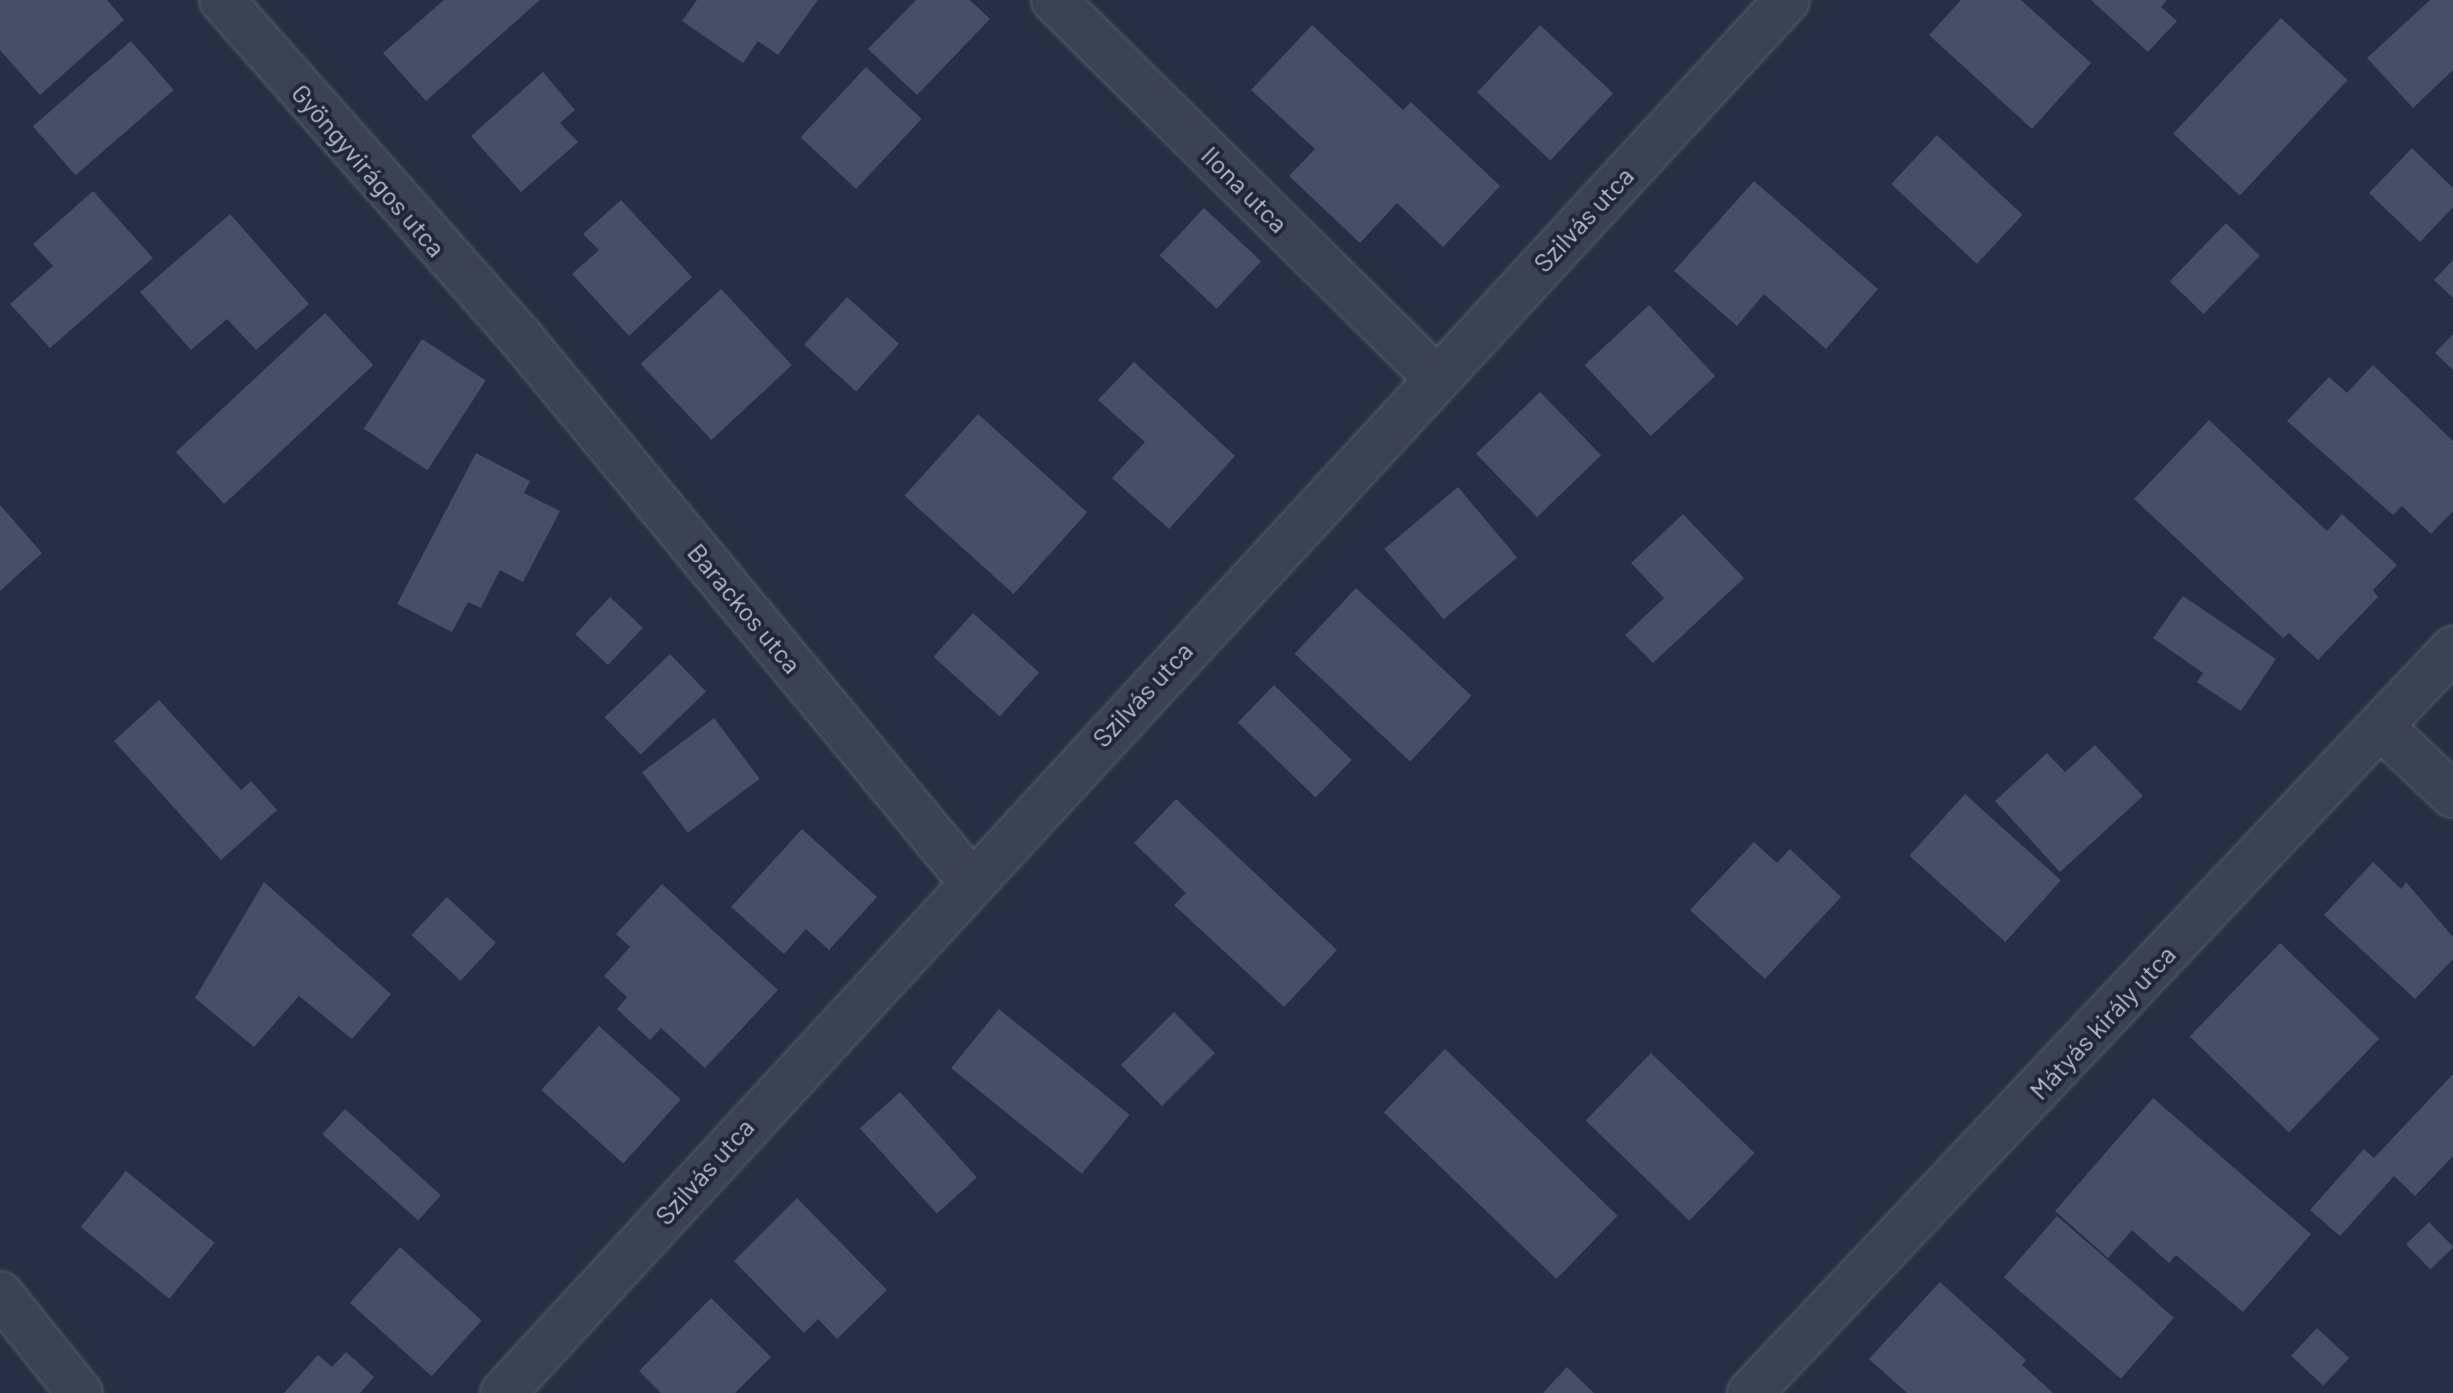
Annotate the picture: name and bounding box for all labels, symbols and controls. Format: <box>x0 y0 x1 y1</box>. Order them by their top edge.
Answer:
street label: Gyöngyvirágos utca <box>286 77 452 263</box>
street label: Ilona utca <box>1195 139 1295 239</box>
street label: Szilvás utca <box>1527 160 1639 278</box>
street label: Barackos utca <box>682 537 808 679</box>
street label: Szilvás utca <box>1086 635 1198 753</box>
street label: Mátyás király utca <box>2023 938 2181 1106</box>
street label: Szilvás utca <box>648 1111 760 1231</box>

